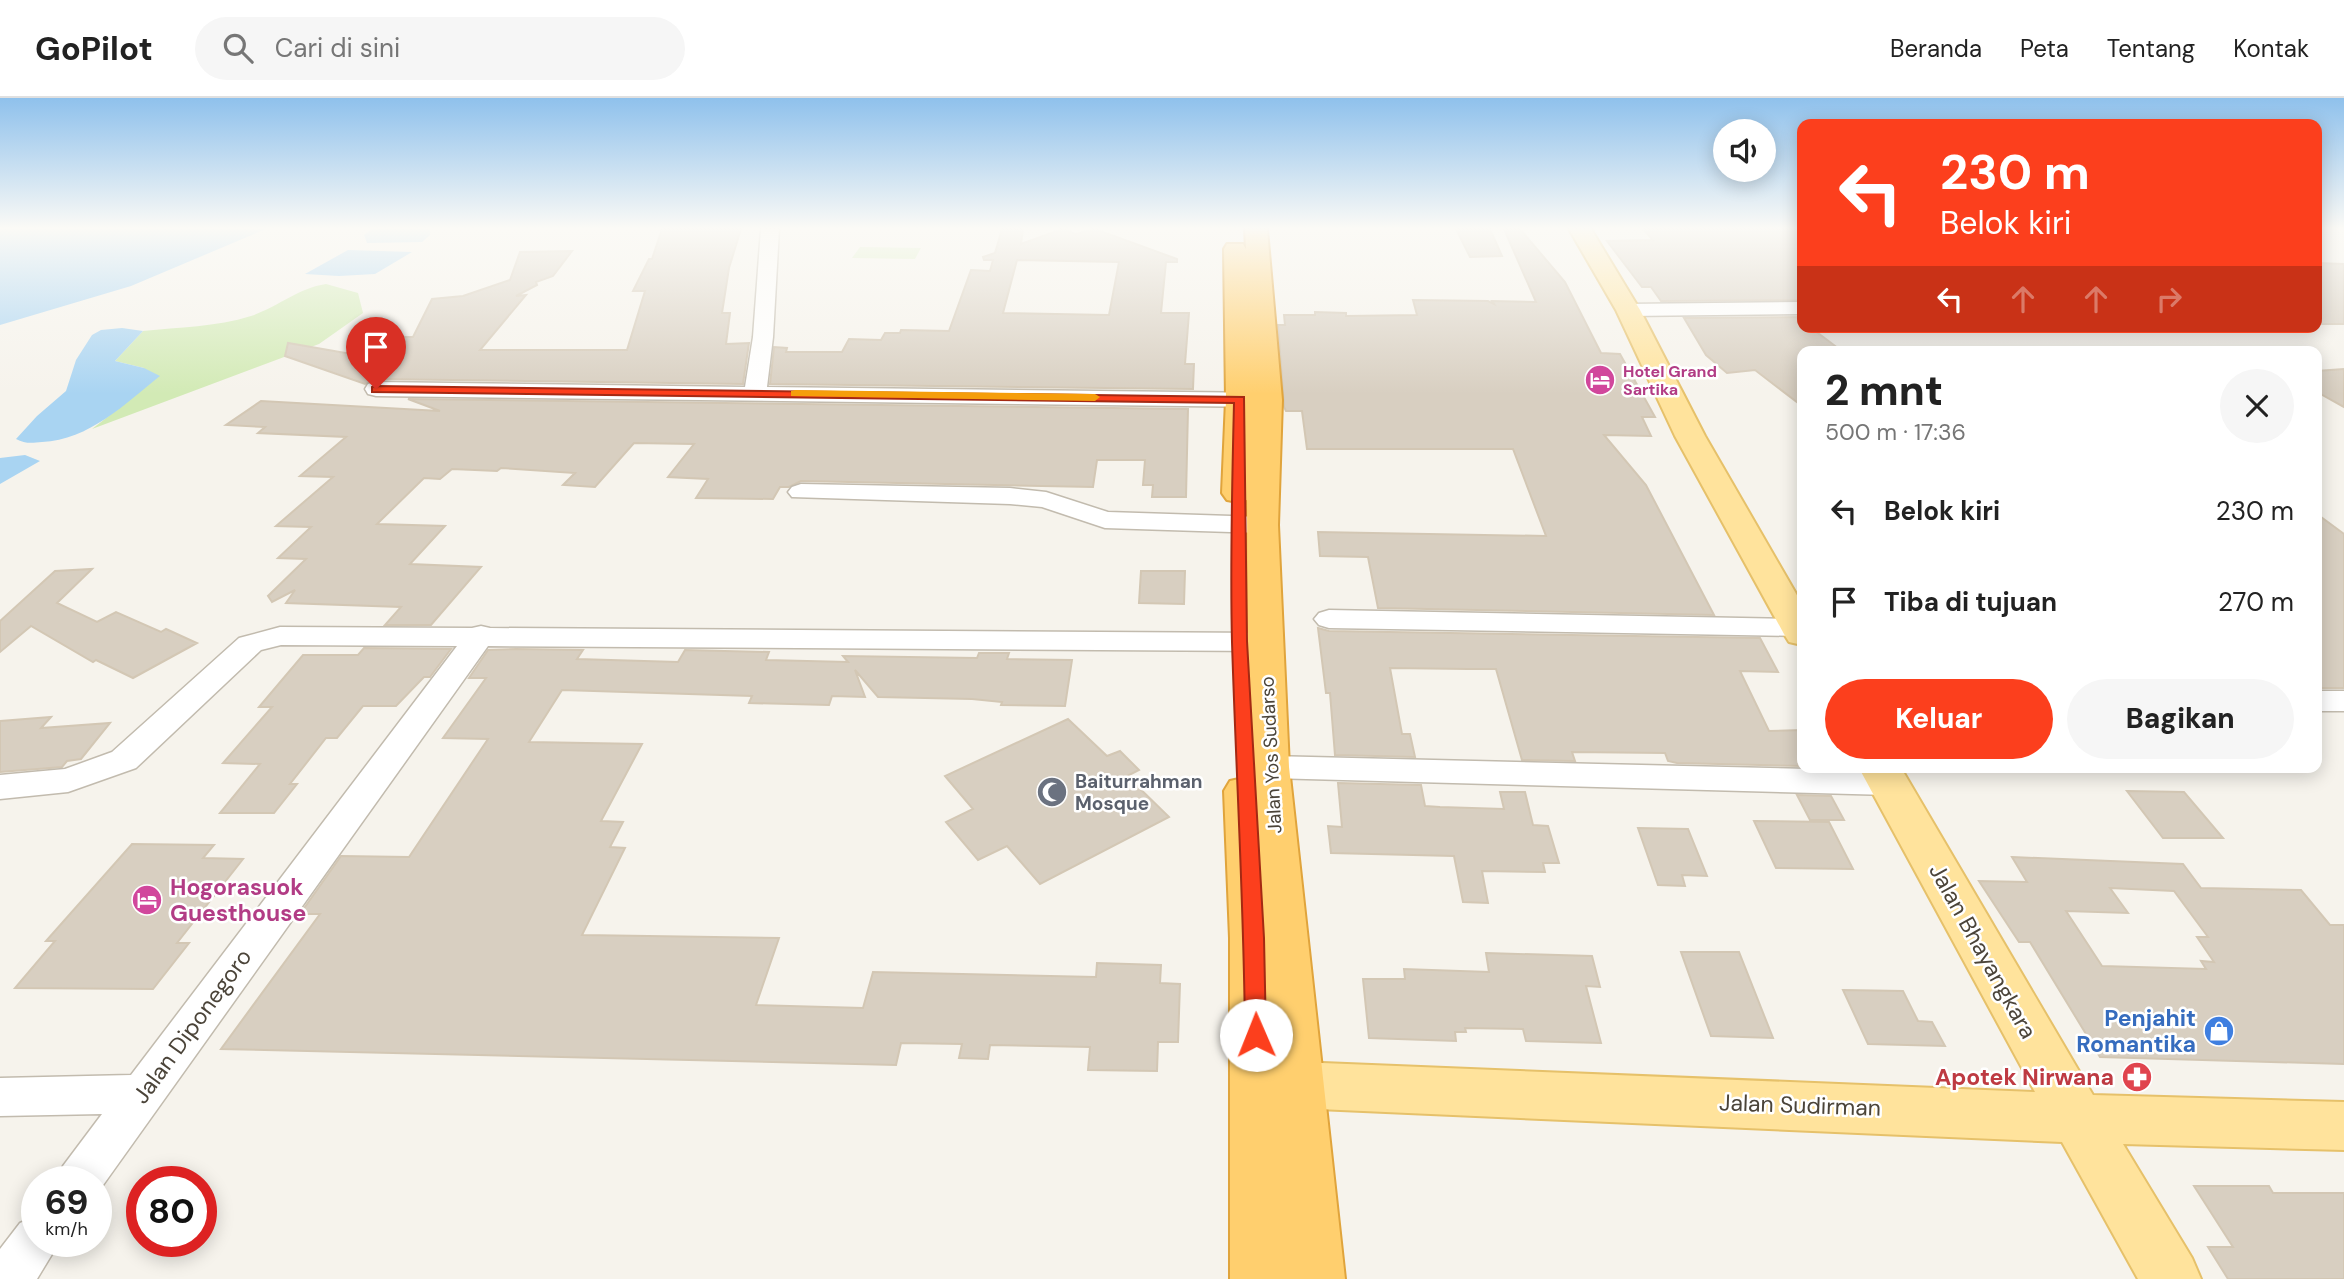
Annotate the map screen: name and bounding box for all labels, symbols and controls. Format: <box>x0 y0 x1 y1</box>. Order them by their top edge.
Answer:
search box <box>195 17 685 80</box>
text: GoPilot <box>35 27 153 70</box>
icon: search <box>219 29 257 67</box>
text: Cari di sini <box>275 31 400 65</box>
text: Beranda <box>1890 33 1982 64</box>
text: Peta <box>2020 33 2069 64</box>
text: Tentang <box>2107 33 2195 64</box>
text: Kontak <box>2233 33 2309 64</box>
map controls <box>1713 119 1776 182</box>
button: sound <box>1713 119 1776 182</box>
text: 230 m <box>1940 140 2090 204</box>
icon: left <box>1825 147 1916 238</box>
text: Belok kiri <box>1940 202 2072 244</box>
icon: left <box>1931 280 1969 318</box>
icon: ahead <box>2004 280 2042 318</box>
icon: ahead <box>2077 280 2115 318</box>
icon: right <box>2150 280 2188 318</box>
pin <box>346 317 406 389</box>
icon: arrive <box>357 328 395 366</box>
place label: Hotel Grand Sartika <box>1623 361 1717 400</box>
hotel icon: Hotel Grand Sartika <box>1583 363 1617 397</box>
text: 2 mnt <box>1825 363 1943 418</box>
button: close <box>2220 369 2294 443</box>
text: 500 m · 17:36 <box>1825 417 1966 447</box>
icon: left <box>1825 492 1863 530</box>
text: Belok kiri <box>1884 494 2000 528</box>
text: 230 m <box>2216 494 2294 528</box>
icon: arrive <box>1825 583 1863 621</box>
text: Tiba di tujuan <box>1884 585 2057 619</box>
text: 270 m <box>2218 585 2294 619</box>
street label: Jalan Yos Sudarso <box>1254 676 1288 834</box>
button: Keluar <box>1825 679 2053 759</box>
button: Bagikan <box>2067 679 2294 759</box>
place label: Baiturrahman Mosque <box>1075 769 1203 816</box>
mosque icon: Baiturrahman Mosque <box>1035 775 1069 809</box>
street label: Jalan Bhayangkara <box>1922 858 2044 1044</box>
place label: Hogorasuok Guesthouse <box>170 872 306 928</box>
hotel icon: Hogorasuok Guesthouse <box>130 883 164 917</box>
street label: Jalan Diponegoro <box>126 943 258 1109</box>
position arrow <box>1219 998 1293 1072</box>
place label: Penjahit Romantika <box>2076 1003 2196 1059</box>
shop icon: Penjahit Romantika <box>2202 1014 2236 1048</box>
pharmacy icon: Apotek Nirwana <box>2120 1060 2154 1094</box>
place label: Apotek Nirwana <box>1935 1062 2114 1092</box>
street label: Jalan Sudirman <box>1718 1087 1882 1123</box>
speed limit sign: 80 <box>126 1166 217 1257</box>
text: 69 <box>45 1179 88 1225</box>
text: km/h <box>45 1217 88 1241</box>

